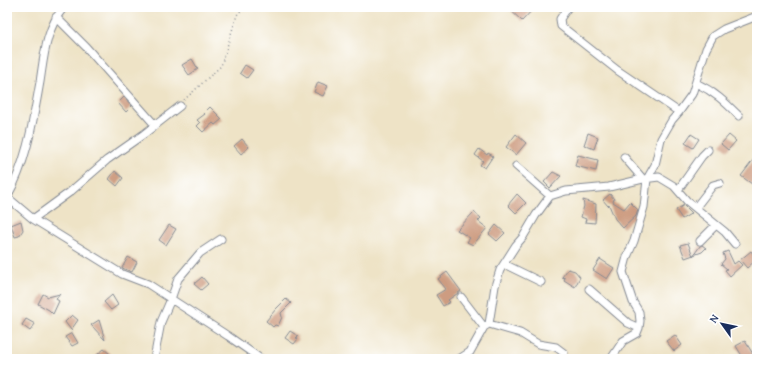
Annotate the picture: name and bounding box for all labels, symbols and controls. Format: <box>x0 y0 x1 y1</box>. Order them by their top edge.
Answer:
north arrow <box>702 304 742 344</box>
text: N <box>705 311 723 326</box>

